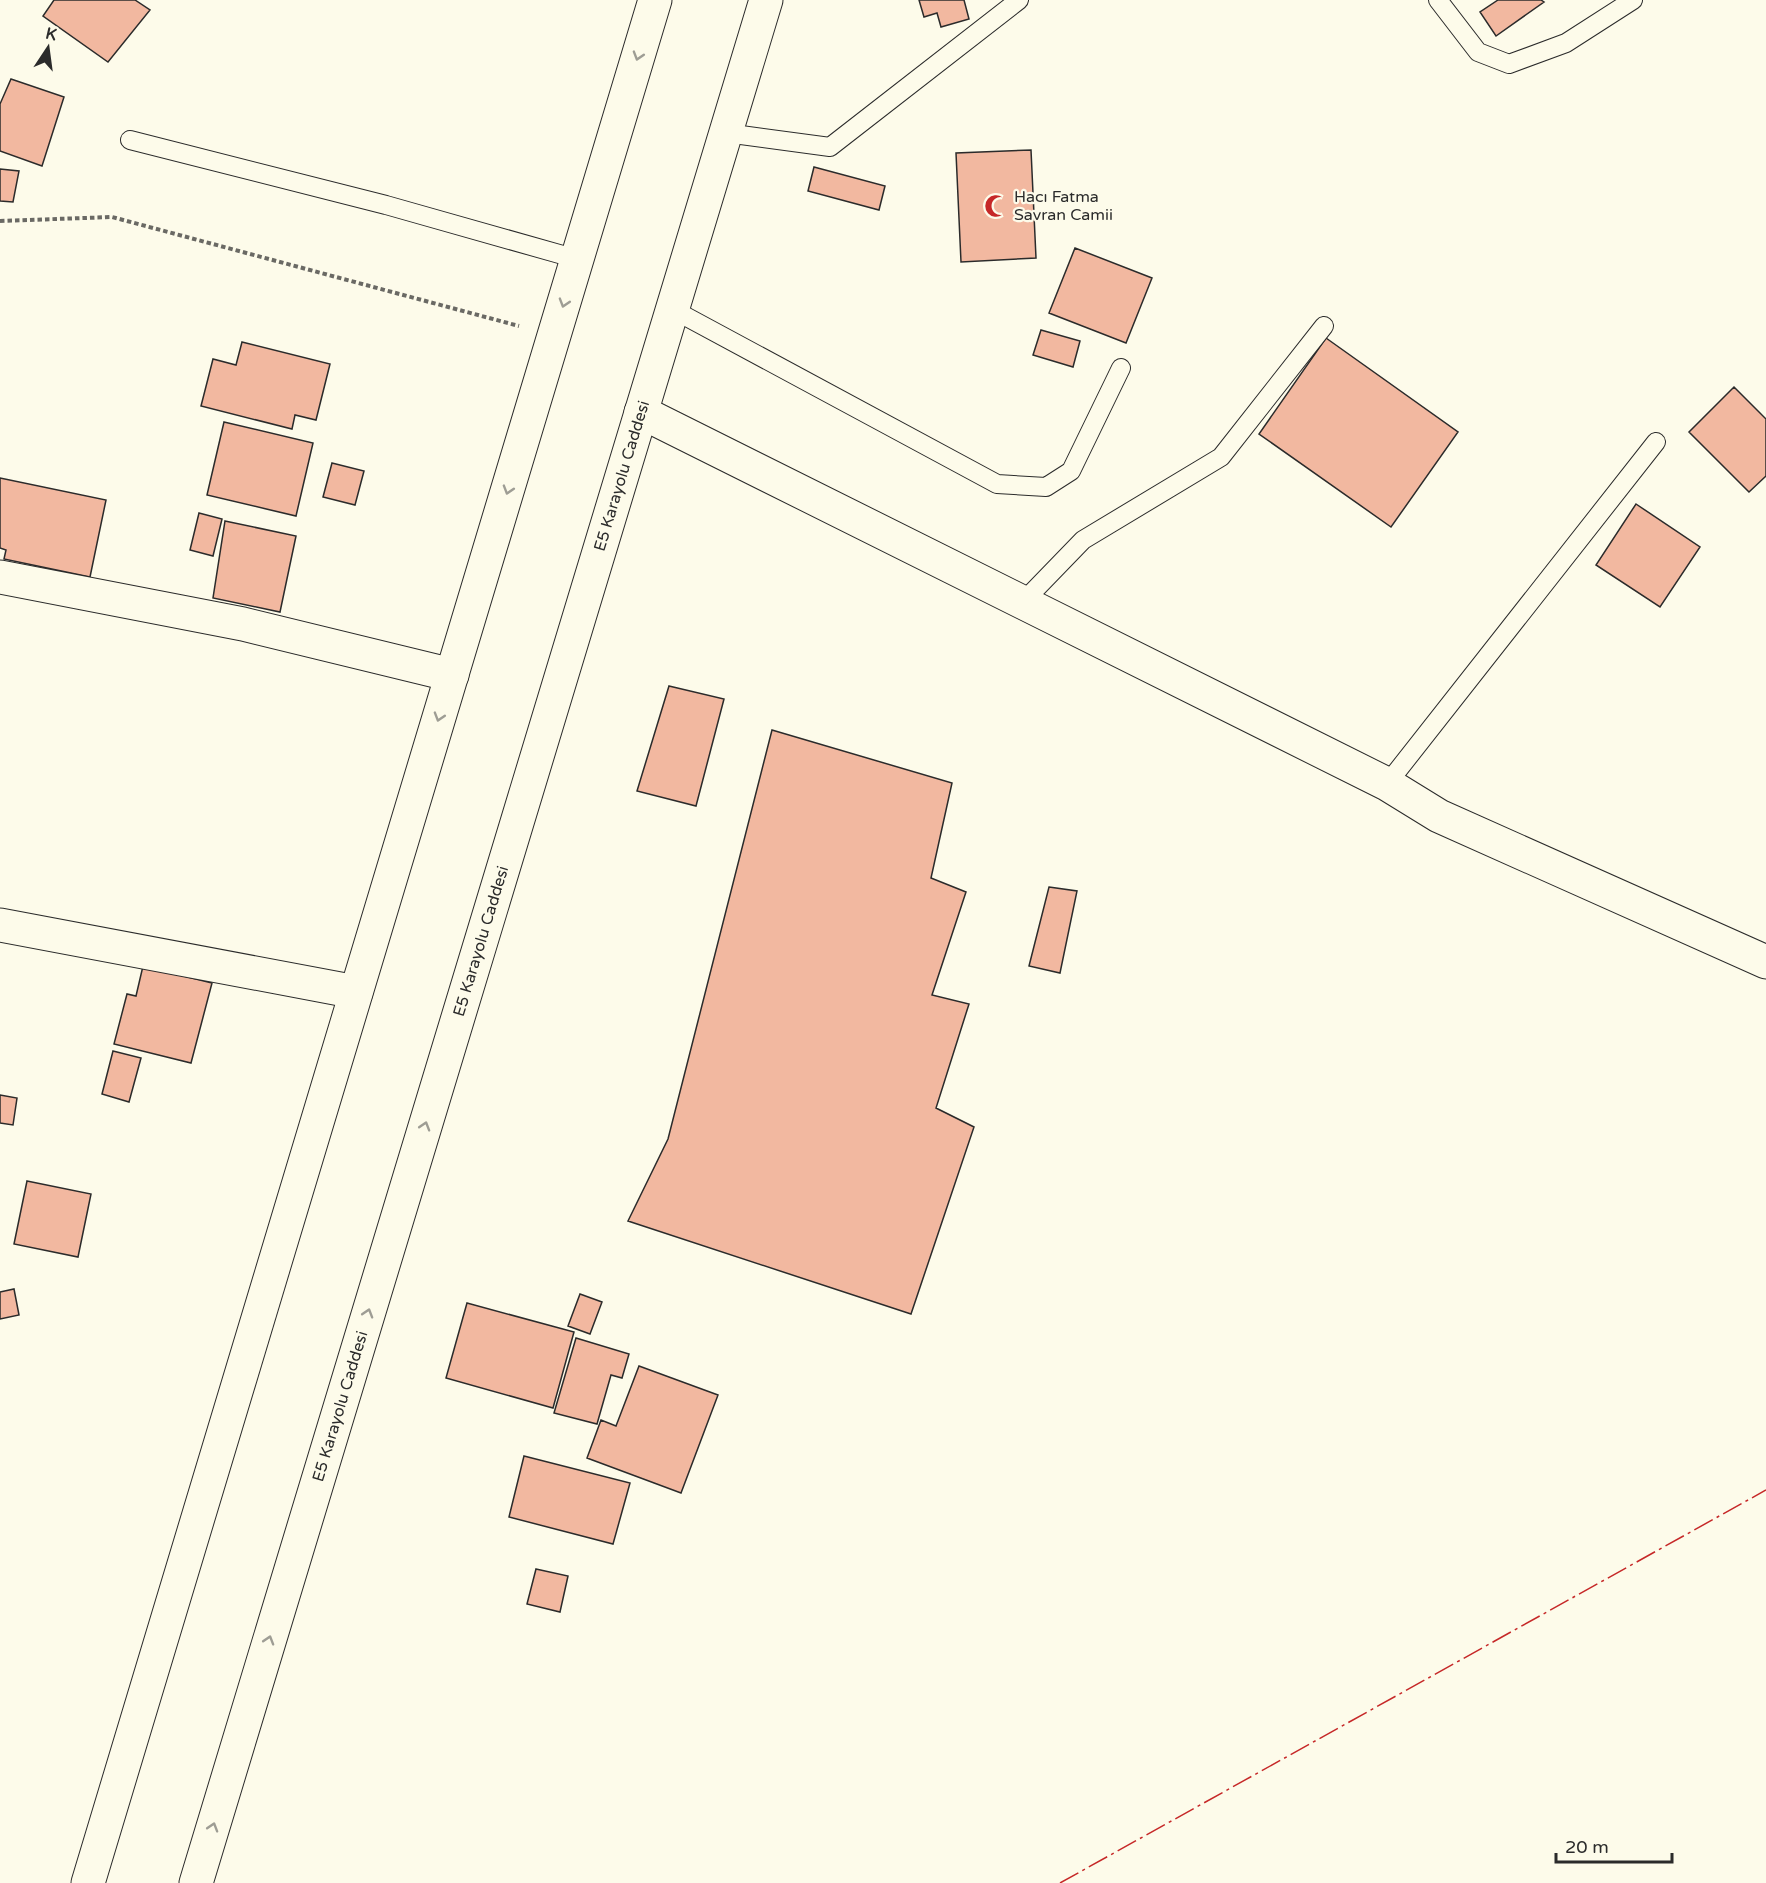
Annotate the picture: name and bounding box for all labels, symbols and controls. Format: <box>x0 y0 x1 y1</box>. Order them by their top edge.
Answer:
north arrow <box>18 18 78 78</box>
text: K <box>44 23 59 45</box>
one-way arrow <box>633 50 645 61</box>
place label: Hacı Fatma Savran Camii <box>1014 187 1113 225</box>
mosque icon: Hacı Fatma Savran Camii <box>983 193 1009 219</box>
one-way arrow <box>559 297 571 308</box>
street label: E5 Karayolu Caddesi <box>590 398 654 554</box>
one-way arrow <box>503 484 515 495</box>
one-way arrow <box>434 711 446 722</box>
street label: E5 Karayolu Caddesi <box>449 863 513 1019</box>
one-way arrow <box>418 1121 430 1132</box>
one-way arrow <box>361 1308 373 1319</box>
street label: E5 Karayolu Caddesi <box>308 1329 373 1484</box>
one-way arrow <box>262 1635 274 1646</box>
one-way arrow <box>206 1822 218 1833</box>
scale bar <box>1556 1826 1672 1864</box>
text: 20 m <box>1565 1836 1609 1858</box>

